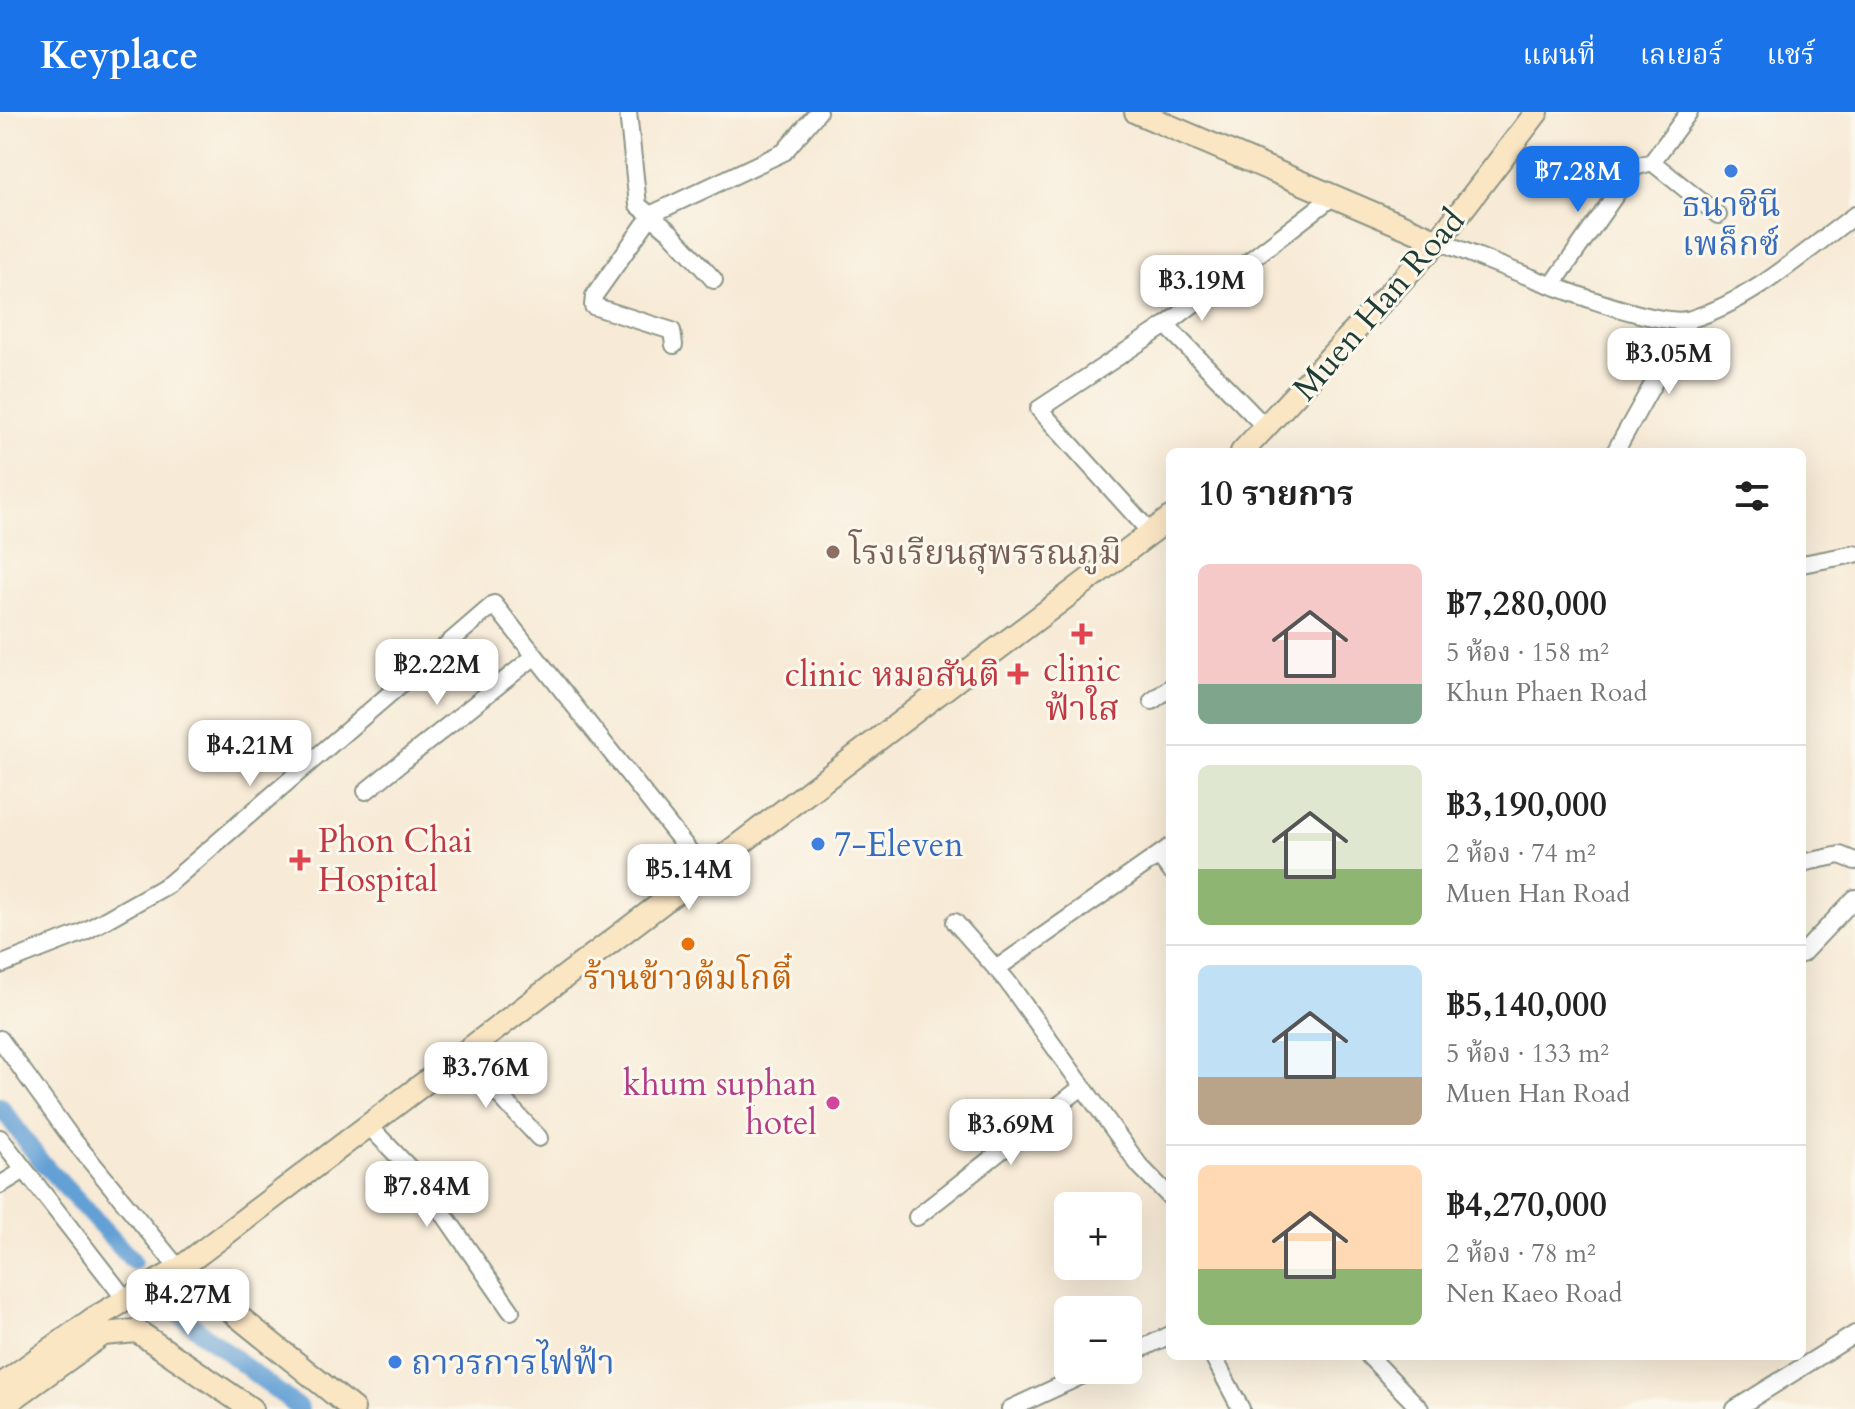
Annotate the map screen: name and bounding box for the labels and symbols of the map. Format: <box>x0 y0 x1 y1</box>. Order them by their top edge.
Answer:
pin: ฿7.28M <box>1513 146 1643 214</box>
marker: ธนาชินี เพล็กซ์ <box>1722 162 1740 180</box>
place label: ธนาชินี เพล็กซ์ <box>1681 182 1781 267</box>
street label: Muen Han Road <box>1282 199 1475 411</box>
pin: ฿3.19M <box>1137 255 1267 323</box>
pin: ฿3.05M <box>1604 328 1734 396</box>
place label: โรงเรียนสุพรรณภูมิ <box>848 529 1122 576</box>
marker: โรงเรียนสุพรรณภูมิ <box>824 543 842 561</box>
marker: clinic ฟ้าใส <box>1071 623 1093 645</box>
pin: ฿2.22M <box>372 639 502 707</box>
place label: clinic ฟ้าใส <box>1043 647 1121 732</box>
place label: clinic หมอสันติ <box>784 652 1000 698</box>
marker: clinic หมอสันติ <box>1007 663 1029 685</box>
pin: ฿4.21M <box>185 720 315 788</box>
place label: Phon Chai Hospital <box>318 818 473 903</box>
place label: 7-Eleven <box>834 822 964 868</box>
marker: 7-Eleven <box>809 835 827 853</box>
pin: ฿5.14M <box>624 844 754 912</box>
marker: Phon Chai Hospital <box>289 849 311 871</box>
marker: ร้านข้าวต้มโกตี๋ <box>679 935 697 953</box>
place label: ร้านข้าวต้มโกตี๋ <box>584 953 792 1001</box>
pin: ฿3.76M <box>421 1042 551 1110</box>
place label: khum suphan hotel <box>623 1061 817 1146</box>
marker: khum suphan hotel <box>824 1094 842 1112</box>
pin: ฿3.69M <box>946 1099 1076 1167</box>
pin: ฿7.84M <box>362 1161 492 1229</box>
pin: ฿4.27M <box>123 1269 253 1337</box>
place label: ถาวรการไฟฟ้า <box>411 1339 615 1386</box>
marker: ถาวรการไฟฟ้า <box>386 1353 404 1371</box>

